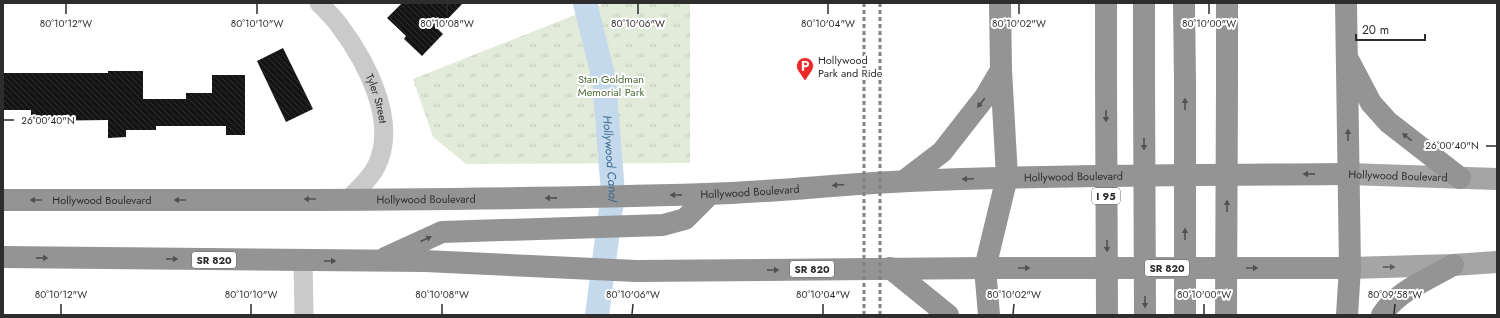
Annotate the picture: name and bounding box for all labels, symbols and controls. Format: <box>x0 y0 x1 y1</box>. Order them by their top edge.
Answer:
text: 80°10'12"W <box>40 16 92 31</box>
text: 80°10'10"W <box>231 16 283 31</box>
text: 80°10'08"W <box>420 16 474 31</box>
text: 80°10'06"W <box>611 16 665 31</box>
text: 80°10'04"W <box>801 16 855 31</box>
text: 80°10'02"W <box>992 16 1046 31</box>
text: 80°10'00"W <box>1182 16 1236 31</box>
scale bar <box>1356 16 1425 42</box>
text: 20 m <box>1362 21 1389 39</box>
place label: Hollywood Park and Ride <box>818 52 883 81</box>
parking icon: Hollywood Park and Ride <box>795 56 815 81</box>
street label: Tyler Street <box>362 71 391 124</box>
park label: Stan Goldman Memorial Park <box>578 71 644 100</box>
one-way arrow <box>1182 97 1188 110</box>
one-way arrow <box>976 98 985 109</box>
one-way arrow <box>1103 110 1109 123</box>
text: 26°00'40"N <box>21 113 75 128</box>
water label: Hollywood Canal <box>598 115 622 204</box>
one-way arrow <box>1345 128 1351 141</box>
one-way arrow <box>1402 132 1413 141</box>
one-way arrow <box>1141 138 1147 151</box>
text: 26°00'40"N <box>1425 138 1479 153</box>
street label: Hollywood Boulevard <box>1348 166 1448 185</box>
street label: Hollywood Boulevard <box>1024 168 1123 185</box>
one-way arrow <box>1302 171 1315 177</box>
one-way arrow <box>961 176 974 182</box>
street label: Hollywood Boulevard <box>700 181 800 202</box>
one-way arrow <box>832 182 844 189</box>
road number: I 95 <box>1092 188 1120 204</box>
street label: Hollywood Boulevard <box>376 191 476 207</box>
street label: Hollywood Boulevard <box>52 192 152 208</box>
one-way arrow <box>669 192 682 198</box>
one-way arrow <box>545 194 557 201</box>
one-way arrow <box>303 196 316 202</box>
one-way arrow <box>29 197 42 203</box>
one-way arrow <box>173 197 186 203</box>
one-way arrow <box>1224 199 1230 212</box>
one-way arrow <box>1182 227 1188 240</box>
one-way arrow <box>421 236 432 242</box>
one-way arrow <box>1104 240 1110 253</box>
road number: SR 820 <box>192 252 236 268</box>
one-way arrow <box>36 255 49 261</box>
one-way arrow <box>166 256 179 262</box>
one-way arrow <box>324 258 337 264</box>
road number: SR 820 <box>1145 260 1189 276</box>
road number: SR 820 <box>790 261 834 277</box>
one-way arrow <box>1383 264 1396 270</box>
one-way arrow <box>1018 265 1031 271</box>
one-way arrow <box>1246 265 1259 271</box>
one-way arrow <box>767 267 780 273</box>
text: 80°10'12"W <box>35 287 87 302</box>
text: 80°10'10"W <box>225 287 277 302</box>
text: 80°10'08"W <box>415 287 469 302</box>
text: 80°10'06"W <box>606 287 660 302</box>
text: 80°10'04"W <box>796 287 850 302</box>
text: 80°10'02"W <box>987 287 1041 302</box>
text: 80°10'00"W <box>1177 287 1231 302</box>
text: 80°09'58"W <box>1368 287 1422 302</box>
one-way arrow <box>1142 296 1148 309</box>

